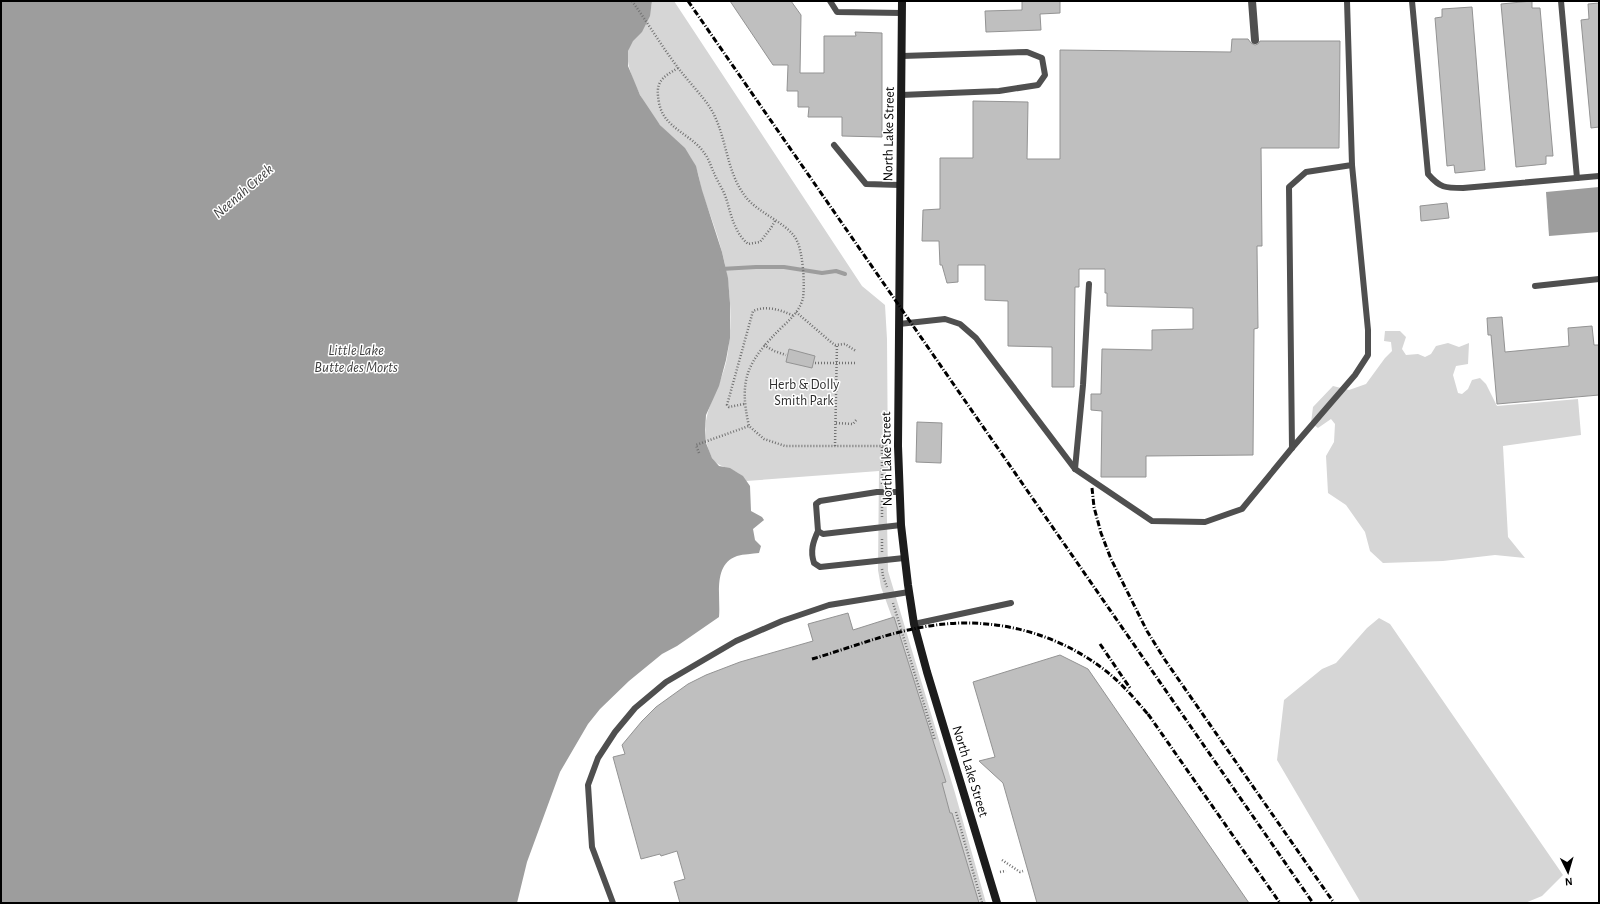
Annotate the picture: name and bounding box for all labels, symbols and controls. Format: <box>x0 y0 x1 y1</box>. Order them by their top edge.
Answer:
street label: North Lake Street <box>881 86 897 182</box>
water label: Neenah Creek <box>210 161 276 221</box>
water label: Little Lake Butte des Morts <box>314 343 398 375</box>
park label: Herb & Dolly Smith Park <box>769 378 839 408</box>
street label: North Lake Street <box>879 411 895 506</box>
street label: North Lake Street <box>949 724 991 819</box>
north arrow <box>1548 852 1588 892</box>
text: N <box>1565 876 1573 887</box>

